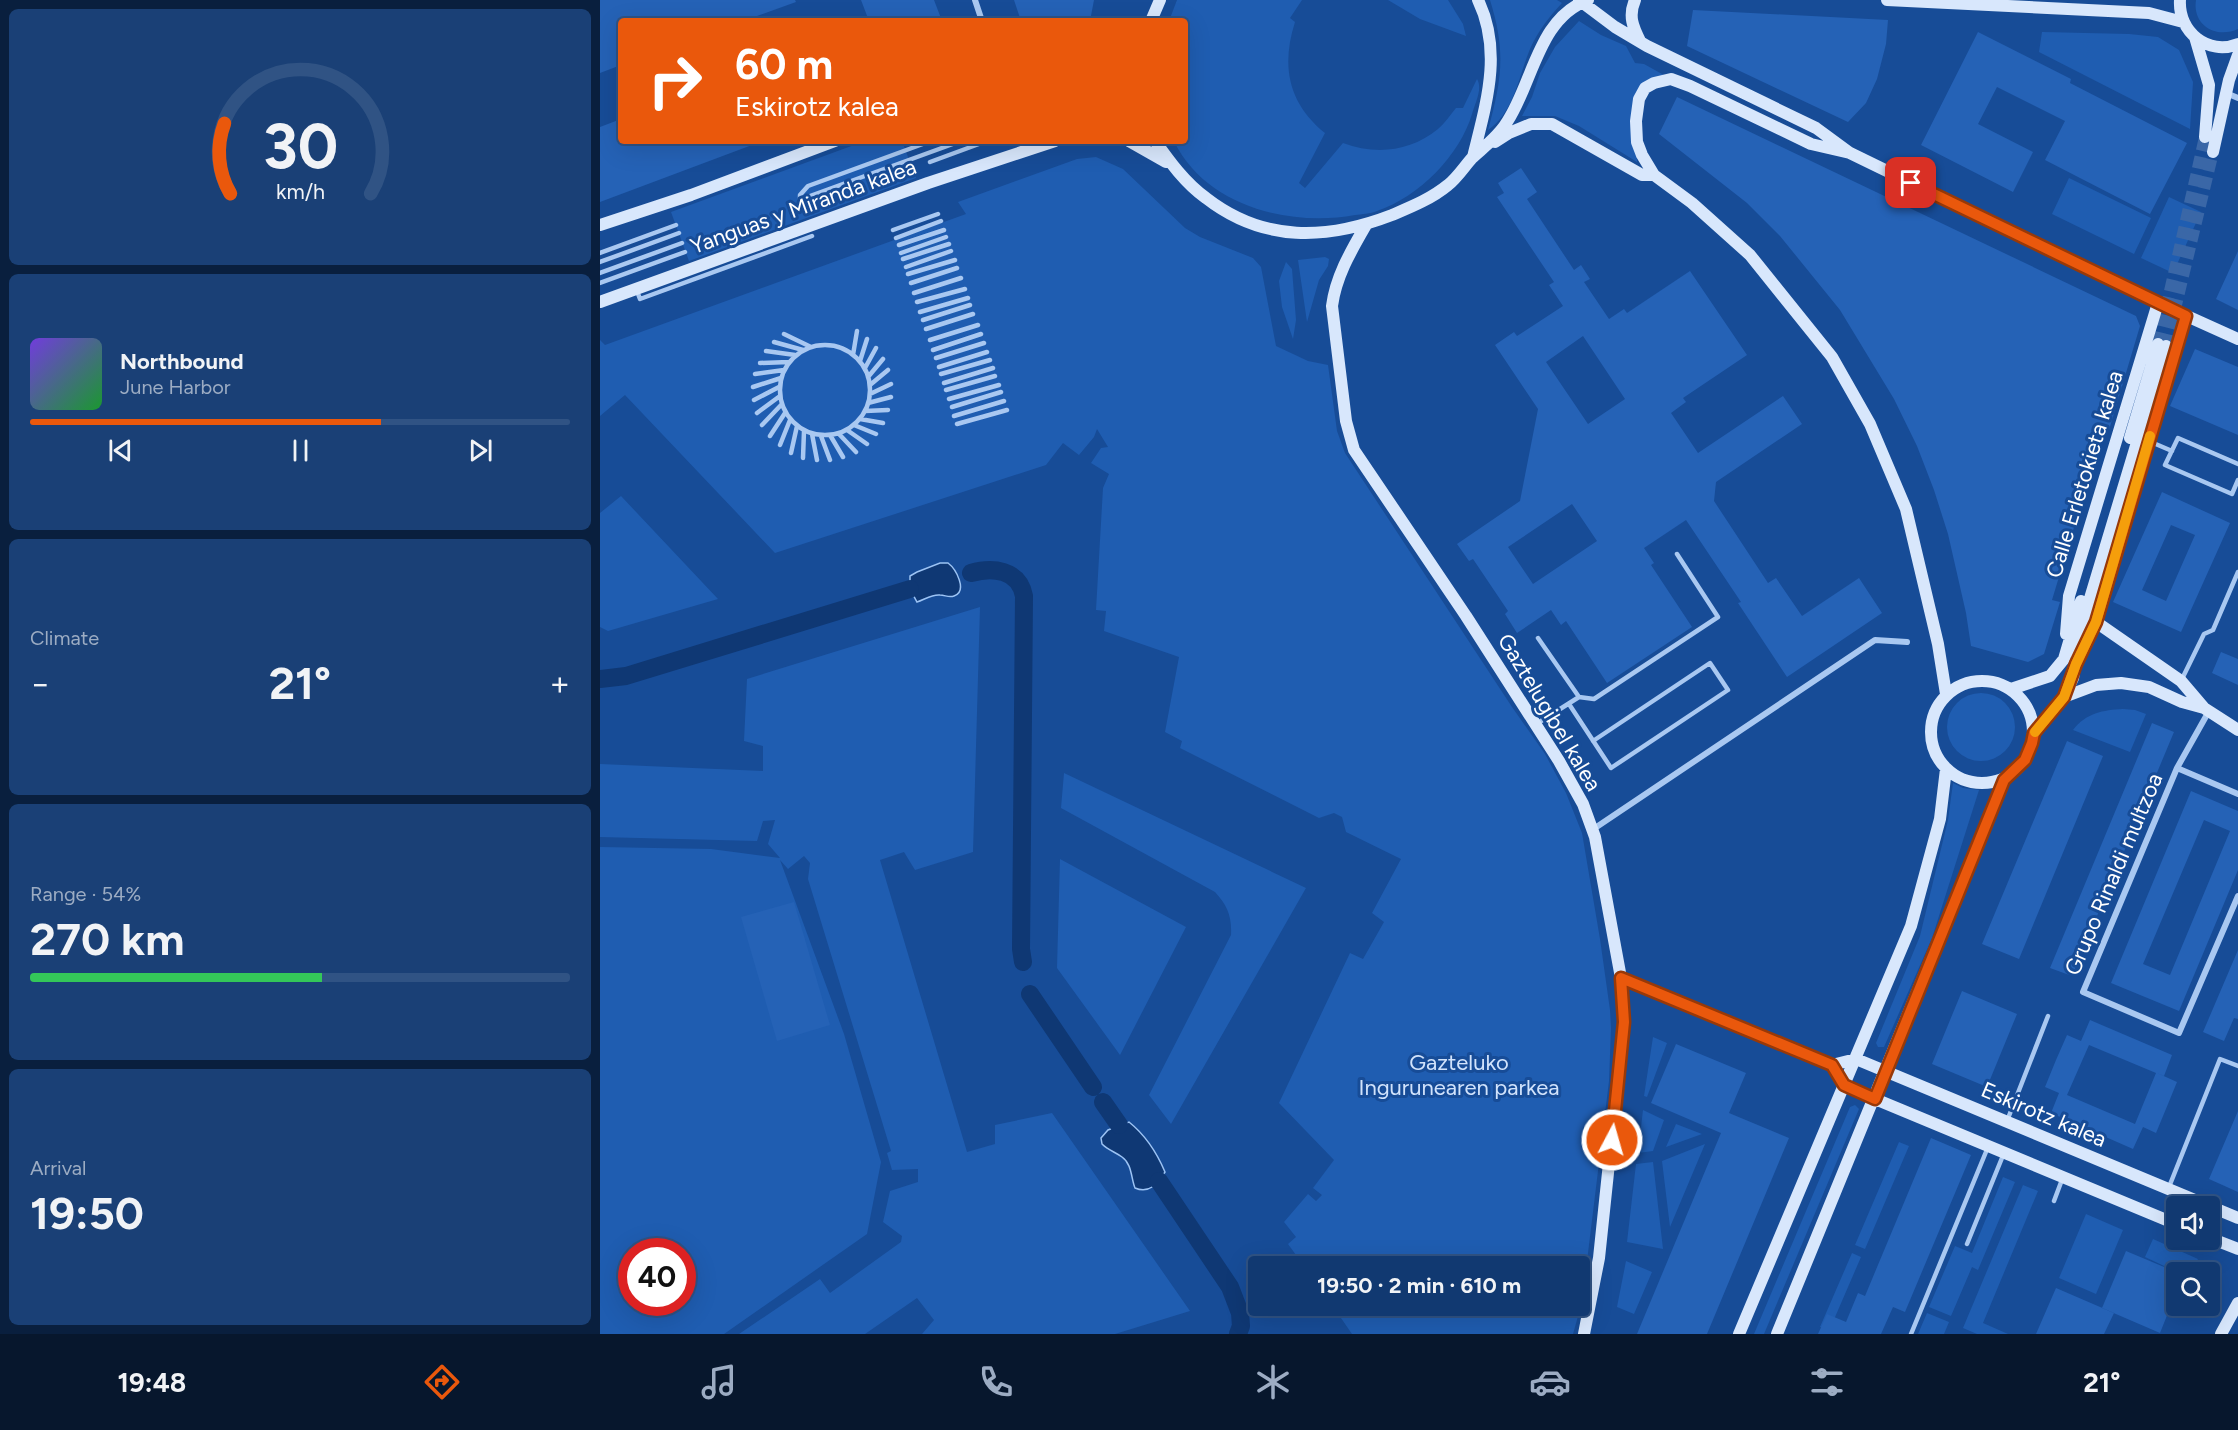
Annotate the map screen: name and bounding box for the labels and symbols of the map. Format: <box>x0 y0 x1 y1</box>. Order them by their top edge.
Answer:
street label: Yanguas y Miranda kalea <box>686 153 920 260</box>
pin <box>1885 157 1936 208</box>
street label: Calle Erletokieta kalea <box>2040 367 2129 581</box>
street label: Gaztelugibel kalea <box>1492 629 1607 796</box>
street label: Grupo Rinaldi multzoa <box>2059 769 2168 979</box>
park label: Gazteluko Ingurunearen parkea <box>1358 1049 1560 1101</box>
street label: Eskirotz kalea <box>1977 1076 2111 1153</box>
position arrow <box>1580 1108 1644 1172</box>
speed limit sign: 40 <box>618 1238 696 1316</box>

